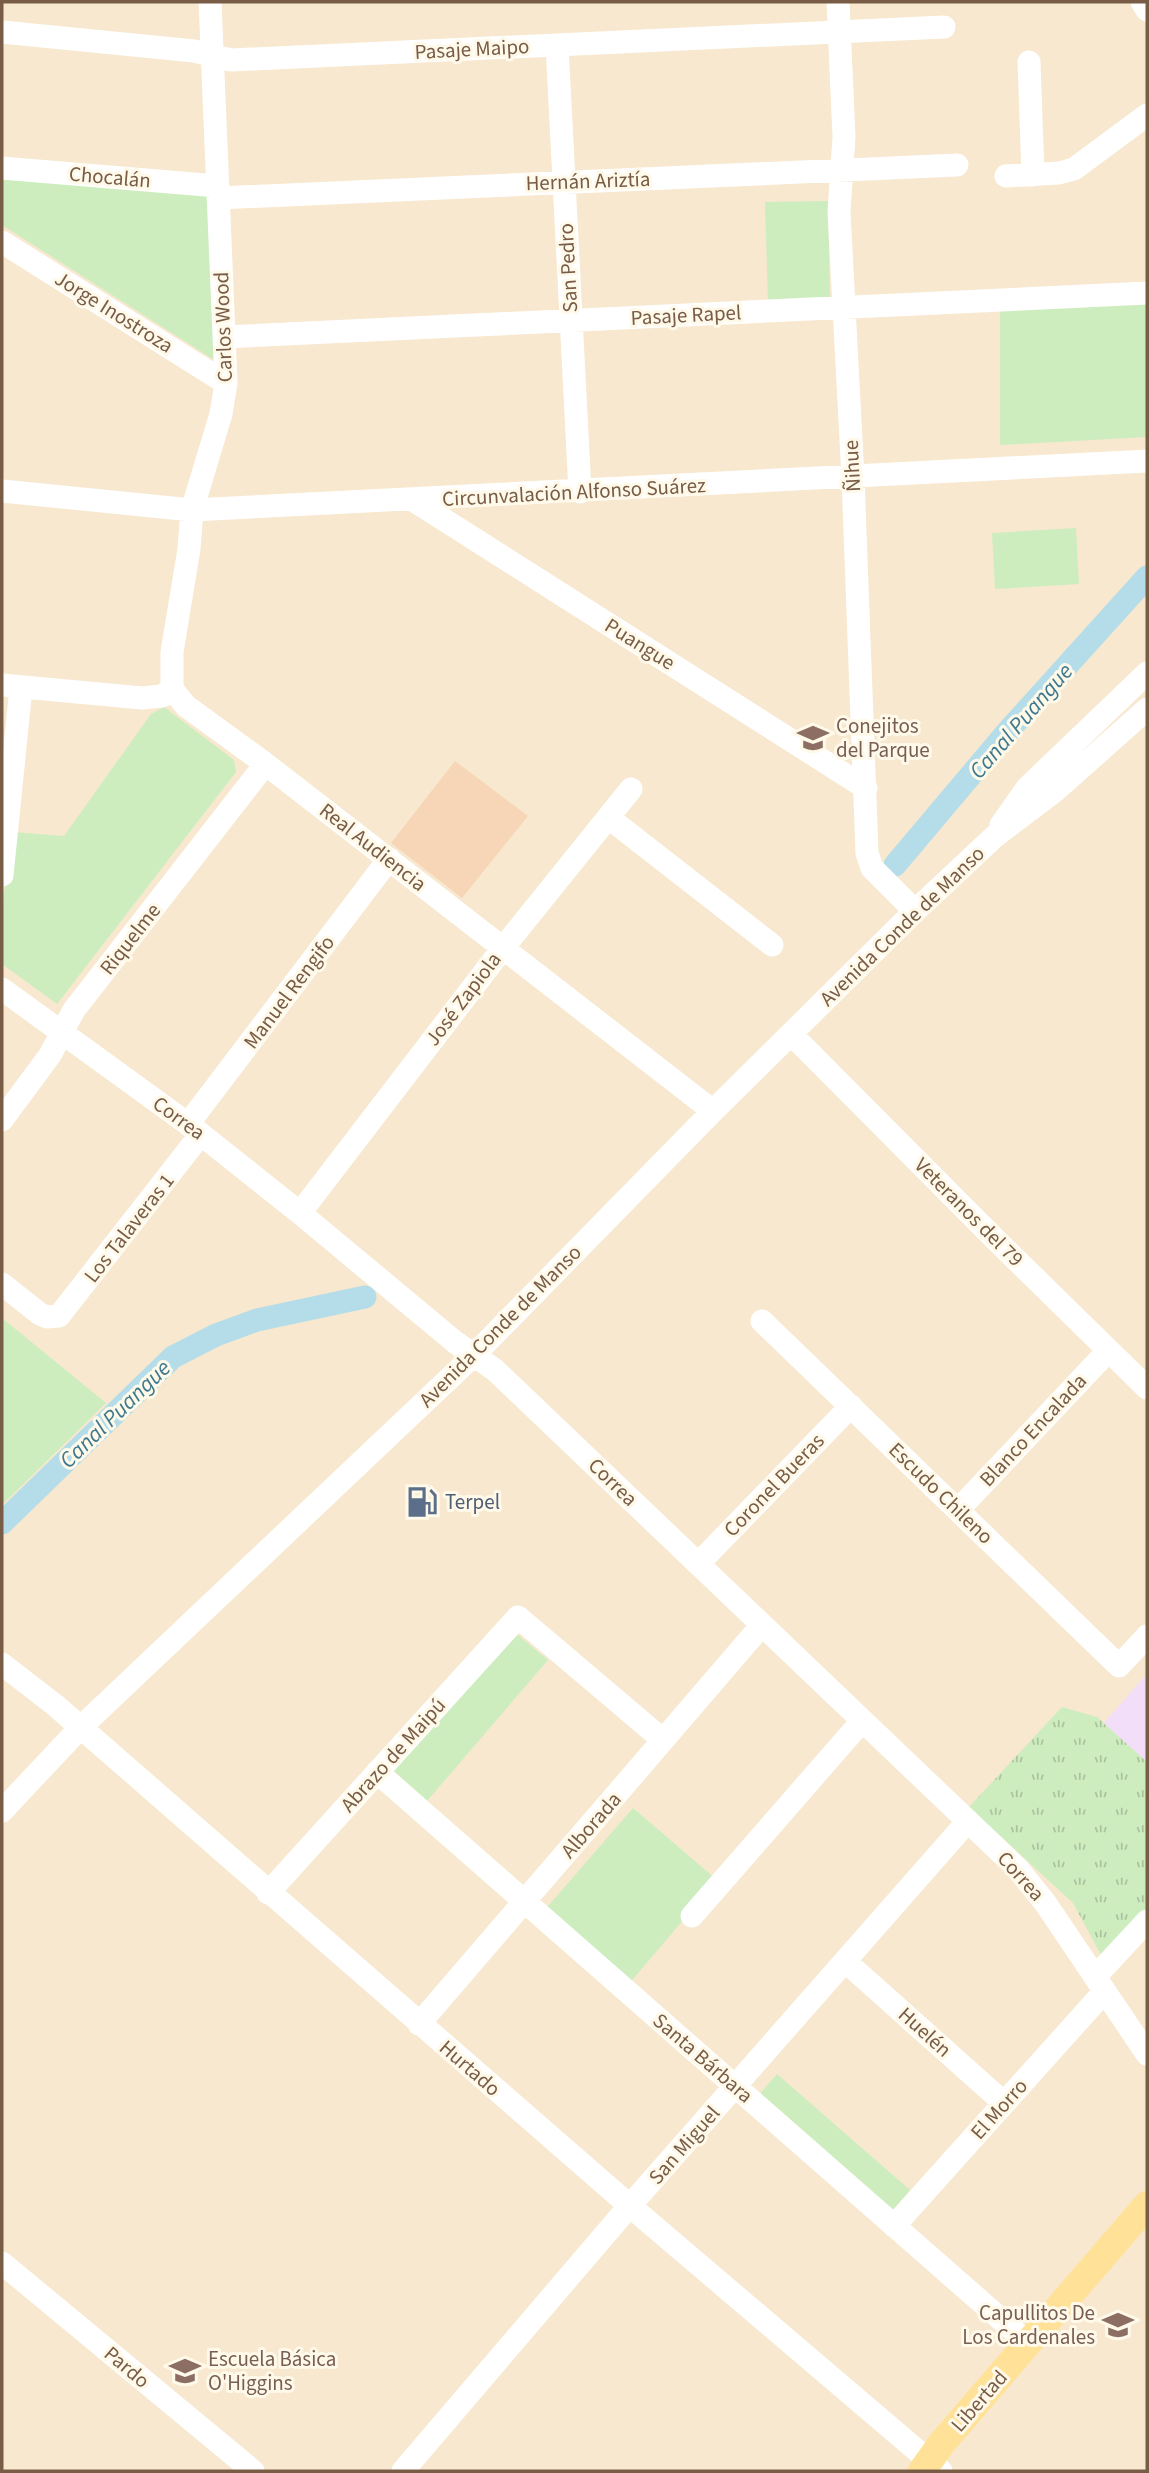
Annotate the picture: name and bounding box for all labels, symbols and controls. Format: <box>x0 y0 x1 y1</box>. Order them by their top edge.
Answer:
street label: Pasaje Maipo <box>414 31 530 67</box>
street label: Chocalán <box>68 158 152 196</box>
street label: Hernán Ariztía <box>525 164 651 198</box>
street label: San Pedro <box>551 223 585 313</box>
street label: Jorge Inostroza <box>49 264 179 360</box>
street label: Carlos Wood <box>206 271 240 383</box>
street label: Pasaje Rapel <box>630 297 742 333</box>
street label: Ñihue <box>836 439 868 493</box>
street label: Circunvalación Alfonso Suárez <box>441 470 707 514</box>
street label: Puangue <box>599 611 681 677</box>
water label: Canal Puangue <box>961 656 1081 786</box>
place label: Conejitos del Parque <box>836 711 930 765</box>
school or university icon: Conejitos del Parque <box>796 721 830 755</box>
street label: Real Audiencia <box>313 796 433 898</box>
street label: Avenida Conde de Manso <box>813 839 991 1013</box>
street label: Riquelme <box>92 897 168 981</box>
street label: Manuel Rengifo <box>236 929 342 1055</box>
street label: José Zapiola <box>418 946 508 1052</box>
street label: Correa <box>147 1089 211 1147</box>
street label: Veteranos del 79 <box>908 1151 1030 1273</box>
street label: Los Talaveras 1 <box>77 1167 181 1289</box>
street label: Avenida Conde de Manso <box>412 1238 588 1414</box>
water label: Canal Puangue <box>52 1352 178 1476</box>
street label: Blanco Encalada <box>973 1367 1093 1493</box>
street label: Coronel Bueras <box>717 1426 831 1543</box>
street label: Escudo Chileno <box>882 1435 1000 1551</box>
street label: Correa <box>582 1451 644 1513</box>
fuel station icon: Terpel <box>405 1485 439 1519</box>
place label: Terpel <box>445 1487 500 1517</box>
street label: Abrazo de Maipú <box>333 1691 453 1819</box>
street label: Alborada <box>554 1785 628 1865</box>
street label: Correa <box>990 1844 1052 1908</box>
street label: Huelén <box>892 2000 958 2064</box>
street label: Santa Bárbara <box>646 2006 760 2110</box>
street label: Hurtado <box>433 2033 507 2103</box>
street label: El Morro <box>963 2072 1035 2146</box>
street label: San Miguel <box>641 2099 727 2191</box>
place label: Capullitos De Los Cardenales <box>962 2298 1095 2352</box>
school or university icon: Capullitos De Los Cardenales <box>1101 2308 1135 2342</box>
street label: Pardo <box>98 2339 156 2395</box>
place label: Escuela Básica O'Higgins <box>208 2344 336 2398</box>
school or university icon: Escuela Básica O'Higgins <box>168 2354 202 2388</box>
street label: Libertad <box>944 2363 1014 2439</box>

